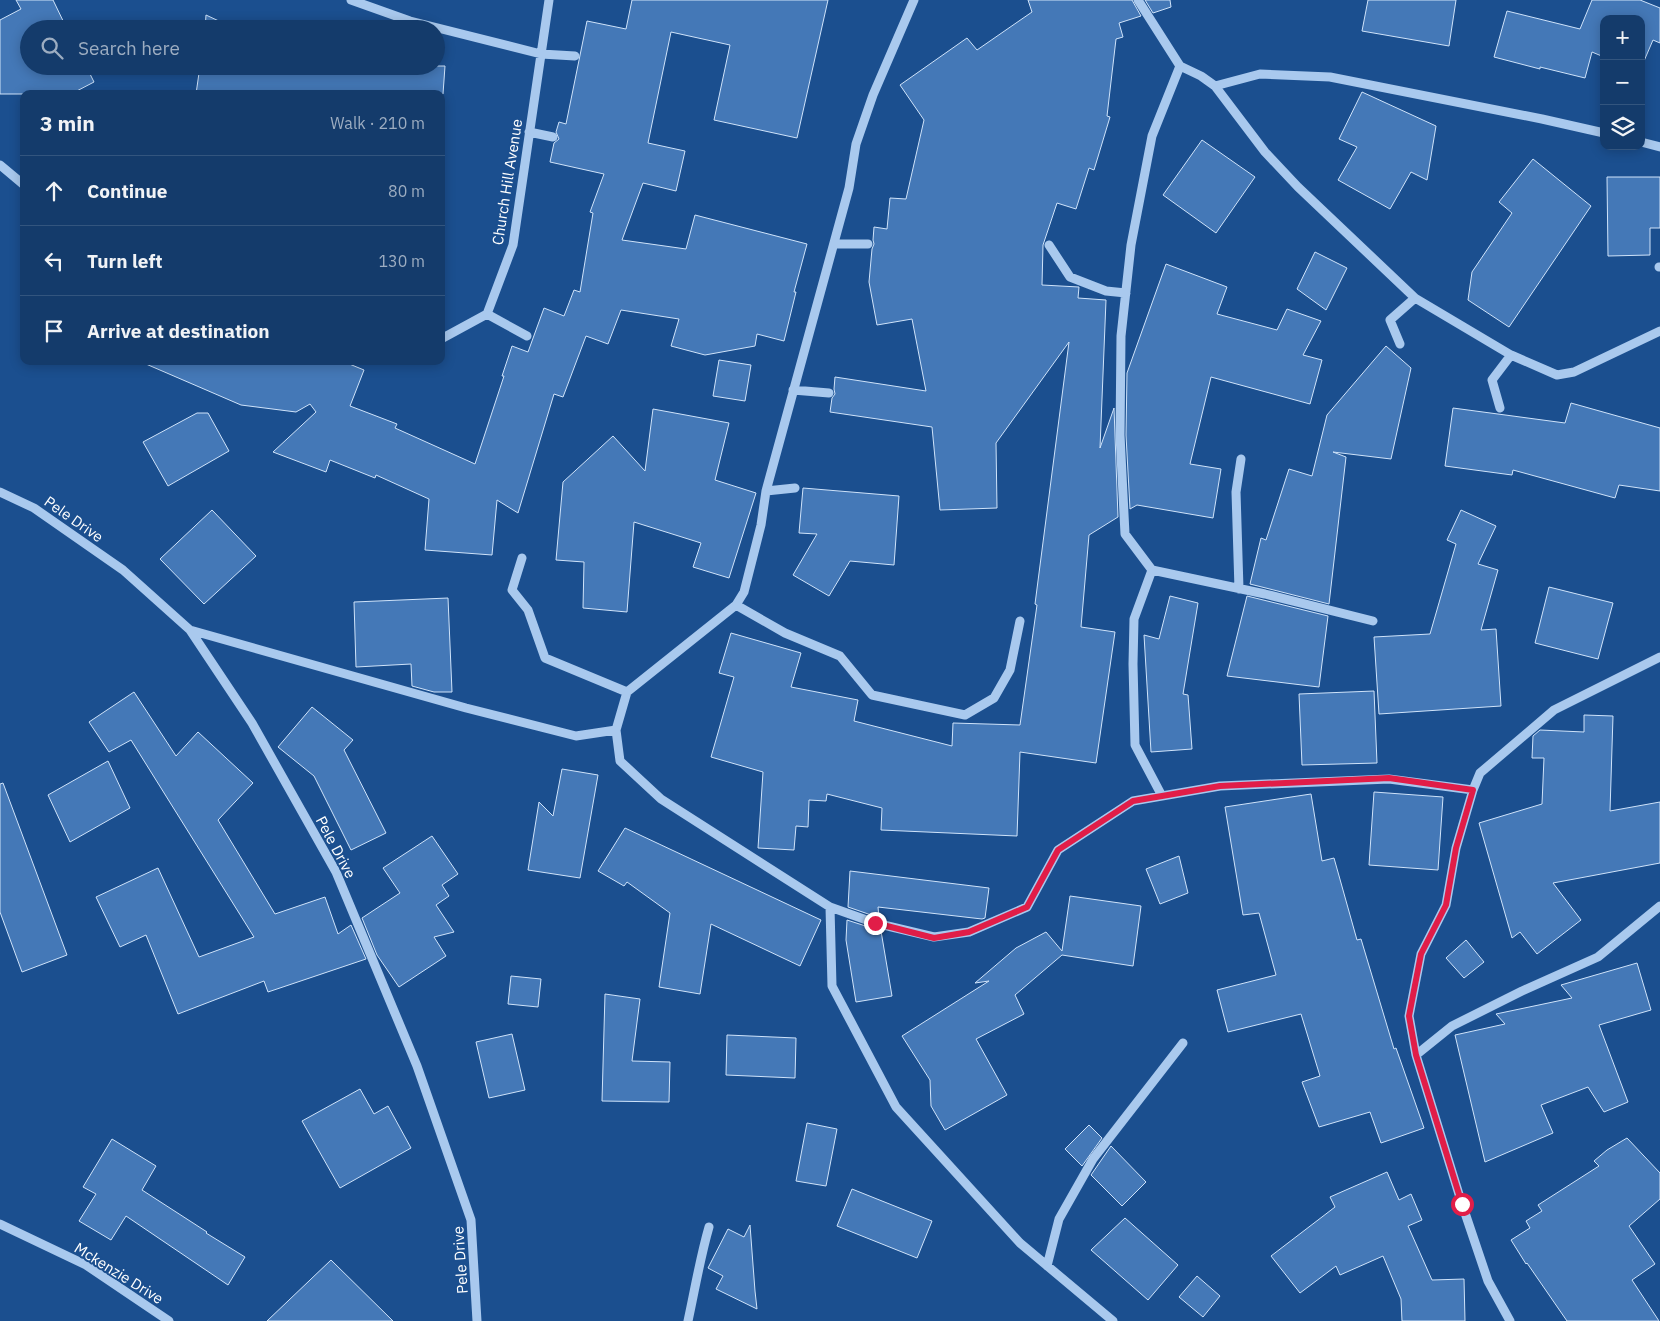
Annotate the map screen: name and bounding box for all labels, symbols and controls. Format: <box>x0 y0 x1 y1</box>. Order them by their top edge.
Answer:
map controls <box>1600 15 1645 150</box>
button: + <box>1600 15 1645 60</box>
search box <box>20 20 445 75</box>
icon: search <box>38 34 66 62</box>
text: Search here <box>78 36 180 60</box>
button: − <box>1600 60 1645 105</box>
button: layers <box>1600 105 1645 150</box>
text: 3 min <box>40 109 95 137</box>
text: Walk · 210 m <box>330 113 425 133</box>
street label: Church Hill Avenue <box>488 118 526 246</box>
icon: ahead <box>40 177 68 205</box>
text: Continue <box>87 179 167 203</box>
text: 80 m <box>388 181 425 201</box>
icon: left <box>40 247 68 275</box>
text: Turn left <box>87 249 163 273</box>
text: 130 m <box>378 251 425 271</box>
icon: arrive <box>40 317 68 345</box>
text: Arrive at destination <box>87 319 270 343</box>
street label: Pele Drive <box>41 492 107 546</box>
street label: Pele Drive <box>312 813 360 881</box>
route end <box>864 912 887 935</box>
route start <box>1451 1193 1474 1216</box>
street label: Pele Drive <box>448 1226 472 1294</box>
street label: Mckenzie Drive <box>71 1238 167 1308</box>

